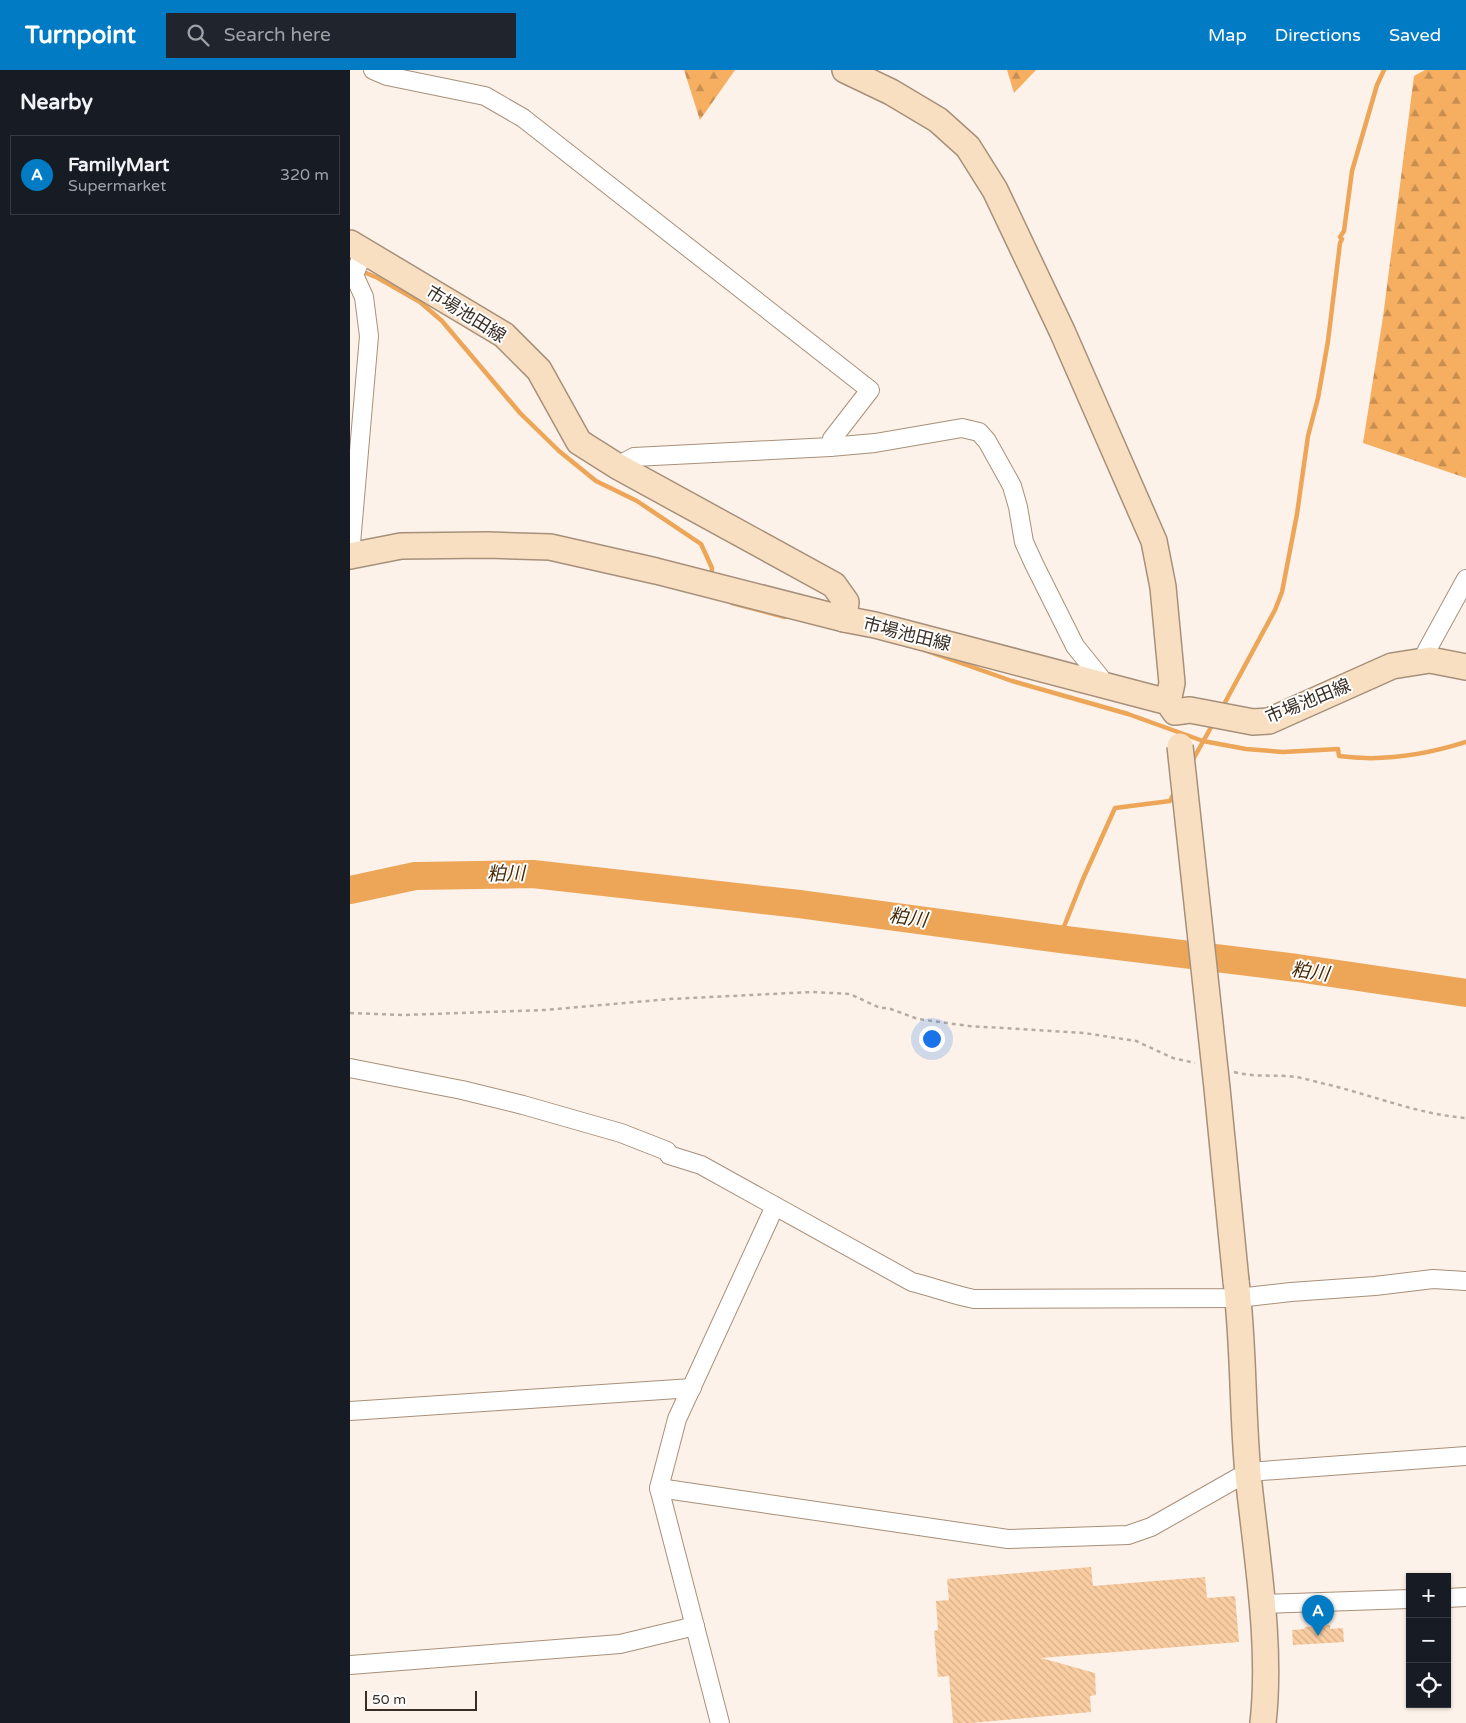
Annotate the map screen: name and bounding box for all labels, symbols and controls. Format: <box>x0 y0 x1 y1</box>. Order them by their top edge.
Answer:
search box <box>166 13 516 58</box>
text: Turnpoint <box>25 21 136 50</box>
icon: search <box>184 21 212 49</box>
text: Search here <box>224 24 331 46</box>
text: Map <box>1208 24 1247 46</box>
text: Directions <box>1275 24 1361 46</box>
text: Saved <box>1389 24 1441 46</box>
text: Nearby <box>20 90 93 115</box>
text: FamilyMart <box>68 154 169 176</box>
text: A <box>31 165 43 185</box>
text: 320 m <box>280 165 329 185</box>
text: Supermarket <box>68 176 166 196</box>
street label: 市場池田線 <box>422 281 510 347</box>
street label: 市場池田線 <box>861 612 953 656</box>
street label: 市場池田線 <box>1262 674 1354 728</box>
water label: 粕川 <box>487 863 527 885</box>
water label: 粕川 <box>888 904 930 932</box>
water label: 粕川 <box>1290 958 1332 986</box>
your location <box>919 1026 945 1052</box>
map controls <box>1406 1573 1451 1708</box>
button: + <box>1406 1573 1451 1618</box>
pin: A <box>1302 1595 1334 1636</box>
button: − <box>1406 1618 1451 1663</box>
button: locate <box>1406 1663 1451 1708</box>
scale bar <box>365 1688 478 1711</box>
text: 50 m <box>372 1691 406 1708</box>

